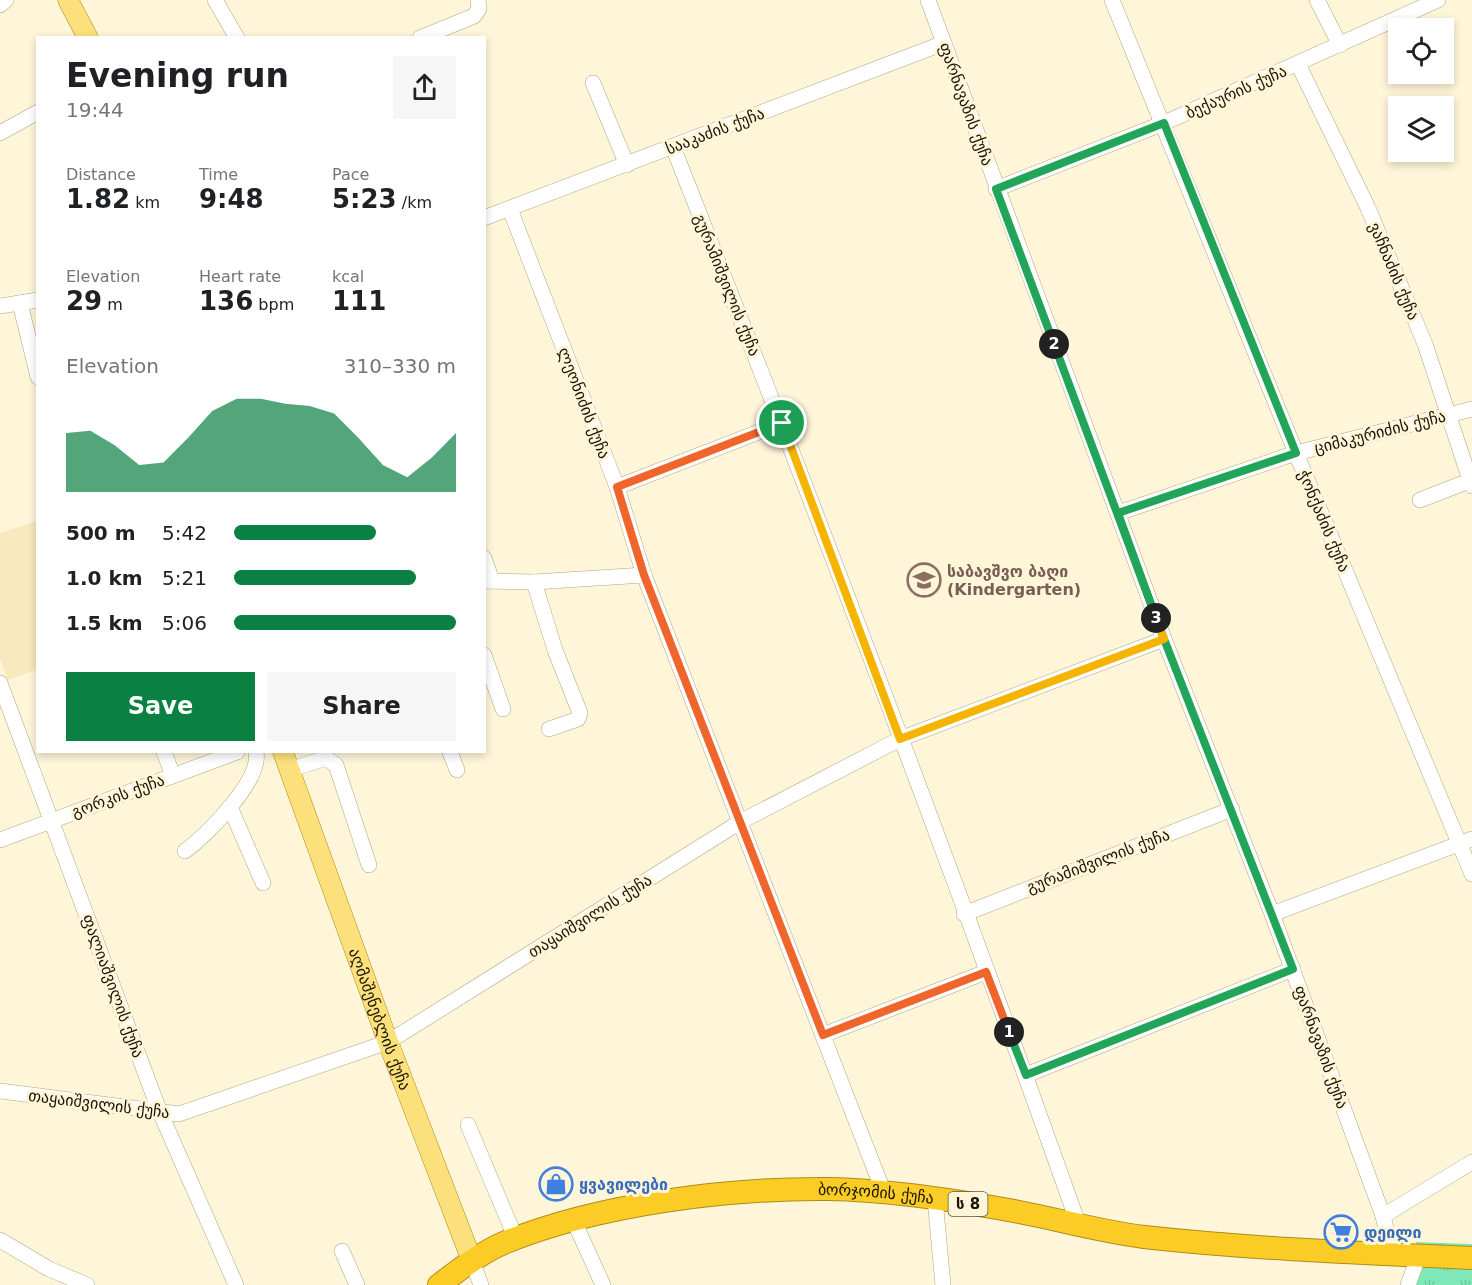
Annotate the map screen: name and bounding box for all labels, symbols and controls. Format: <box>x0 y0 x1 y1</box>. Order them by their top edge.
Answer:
map controls <box>1388 18 1454 162</box>
button: locate <box>1388 18 1454 84</box>
street label: ფარნავაზის ქუჩა <box>935 40 997 168</box>
text: Evening run <box>66 56 289 95</box>
button: share <box>393 56 456 119</box>
street label: ბექაურის ქუჩა <box>1183 61 1289 123</box>
button: layers <box>1388 96 1454 162</box>
text: 19:44 <box>66 98 124 122</box>
street label: სააკაძის ქუჩა <box>663 103 767 159</box>
text: Distance <box>66 165 136 184</box>
text: Time <box>199 165 238 184</box>
text: Pace <box>332 165 369 184</box>
text: 1.82 <box>66 184 130 214</box>
text: 9:48 <box>199 184 264 214</box>
text: 5:23 <box>332 184 397 214</box>
text: km <box>130 193 160 212</box>
text: /km <box>397 193 432 212</box>
street label: გურამიშვილის ქუჩა <box>690 211 764 359</box>
street label: ვაჩნაძის ქუჩა <box>1365 219 1423 323</box>
text: Elevation <box>66 267 140 286</box>
text: Heart rate <box>199 267 281 286</box>
text: kcal <box>332 267 364 286</box>
text: 29 <box>66 286 102 316</box>
text: 136 <box>199 286 253 316</box>
text: 111 <box>332 286 386 316</box>
text: m <box>102 295 123 314</box>
text: bpm <box>253 295 294 314</box>
pin: 2 <box>1039 329 1069 359</box>
text: 2 <box>1048 334 1060 353</box>
street label: ლეონიძის ქუჩა <box>554 345 614 461</box>
text: Elevation <box>66 354 159 378</box>
text: 310–330 m <box>344 354 456 378</box>
pin <box>756 397 807 448</box>
icon: arrive <box>765 406 798 439</box>
street label: ციმაკურიძის ქუჩა <box>1312 407 1448 457</box>
street label: ჭონქაძის ქუჩა <box>1294 467 1354 575</box>
text: 500 m <box>66 521 136 545</box>
text: 5:42 <box>162 521 207 545</box>
school or university icon: საბავშვო ბაღი (Kindergarten) <box>906 562 942 598</box>
place label: საბავშვო ბაღი (Kindergarten) <box>947 562 1081 599</box>
text: 1.0 km <box>66 566 143 590</box>
text: 5:21 <box>162 566 207 590</box>
pin: 3 <box>1141 603 1171 633</box>
text: 3 <box>1150 608 1162 627</box>
text: 1.5 km <box>66 611 143 635</box>
text: 5:06 <box>162 611 207 635</box>
button: Save <box>66 672 255 741</box>
button: Share <box>267 672 456 741</box>
street label: გორკის ქუჩა <box>69 770 167 822</box>
street label: გურამიშვილის ქუჩა <box>1024 825 1172 897</box>
street label: თაყაიშვილის ქუჩა <box>525 870 655 962</box>
street label: ფალიაშვილის ქუჩა <box>78 912 148 1060</box>
street label: აღმაშენებლის ქუჩა <box>345 945 415 1093</box>
street label: ფარნავაზის ქუჩა <box>1290 983 1352 1111</box>
pin: 1 <box>994 1017 1024 1047</box>
text: 1 <box>1003 1022 1015 1041</box>
street label: თაყაიშვილის ქუჩა <box>27 1086 171 1122</box>
shop icon: ყვავილები <box>538 1166 574 1202</box>
place label: ყვავილები <box>579 1175 668 1194</box>
street label: ბორჯომის ქუჩა <box>818 1179 935 1207</box>
road number: ს 8 <box>948 1192 988 1216</box>
supermarket icon: დეილი <box>1323 1214 1359 1250</box>
place label: დეილი <box>1364 1223 1421 1242</box>

